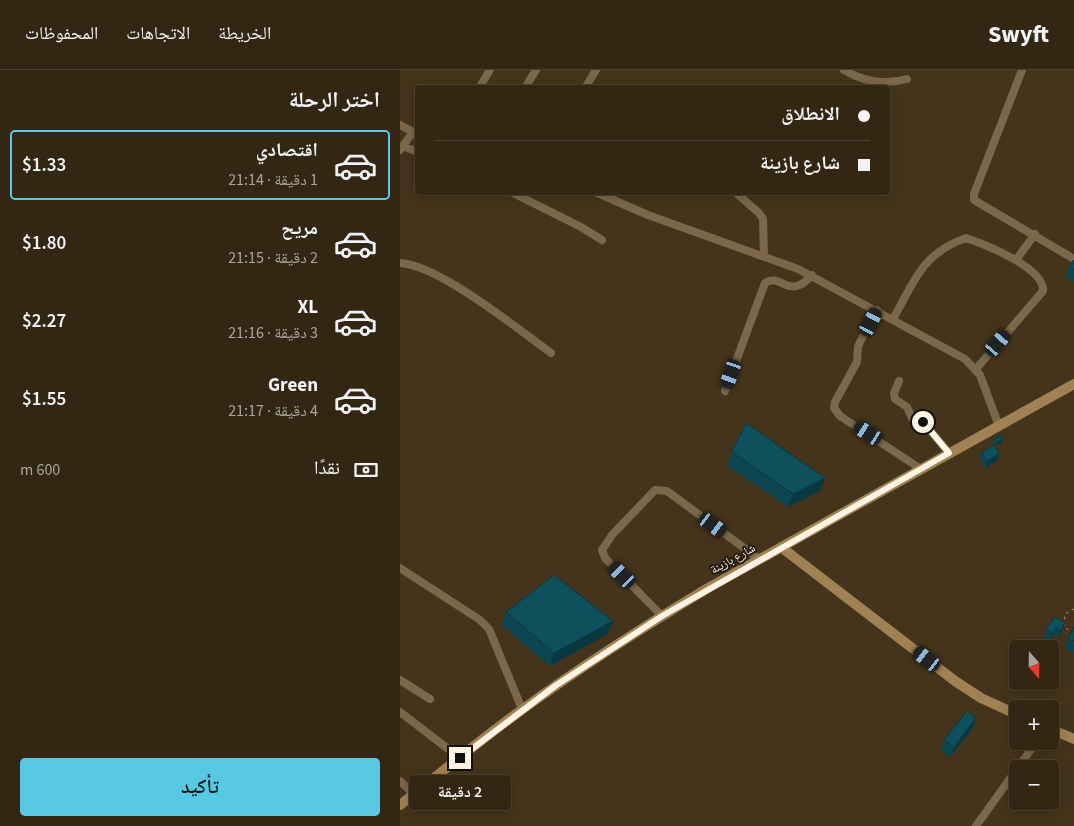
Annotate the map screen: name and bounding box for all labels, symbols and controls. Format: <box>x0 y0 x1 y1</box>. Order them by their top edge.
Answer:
text: Swyft <box>988 17 1049 52</box>
text: المحفوظات <box>25 21 98 46</box>
text: الاتجاهات <box>126 21 190 46</box>
text: الخريطة <box>218 21 271 46</box>
text: اختر الرحلة <box>289 84 380 116</box>
text: الانطلاق <box>781 101 840 128</box>
text: اقتصادي <box>256 137 318 164</box>
icon: car <box>333 143 378 188</box>
text: شارع بازينة <box>760 150 840 177</box>
text: $1.33 <box>22 152 66 179</box>
text: 1 دقيقة · 21:14 <box>228 169 318 191</box>
text: مريح <box>281 215 318 242</box>
icon: car <box>333 221 378 266</box>
text: $1.80 <box>22 230 66 257</box>
text: 2 دقيقة · 21:15 <box>228 247 318 269</box>
text: XL <box>297 294 318 321</box>
icon: car <box>333 299 378 344</box>
car <box>857 305 884 339</box>
text: $2.27 <box>22 308 66 335</box>
text: 3 دقيقة · 21:16 <box>228 322 318 344</box>
car <box>982 327 1013 359</box>
car <box>719 357 742 391</box>
text: Green <box>268 372 318 399</box>
icon: car <box>333 377 378 422</box>
text: $1.55 <box>22 386 66 413</box>
text: 4 دقيقة · 21:17 <box>228 400 318 422</box>
route start <box>912 411 934 433</box>
car <box>851 419 884 447</box>
text: نقدًا <box>314 455 340 482</box>
icon: cash <box>352 456 380 484</box>
text: 600 m <box>20 459 60 481</box>
car <box>696 510 729 540</box>
street label: شارع بازينة <box>707 540 759 578</box>
car <box>606 559 637 591</box>
north arrow <box>1009 640 1059 690</box>
map controls <box>1009 640 1059 810</box>
car <box>910 644 943 674</box>
button: + <box>1009 700 1059 750</box>
route end <box>449 747 471 769</box>
button: تأكيد <box>20 758 380 816</box>
button: − <box>1009 760 1059 810</box>
callout: 2 دقيقة <box>409 776 511 810</box>
text: 2 دقيقة <box>438 781 482 803</box>

